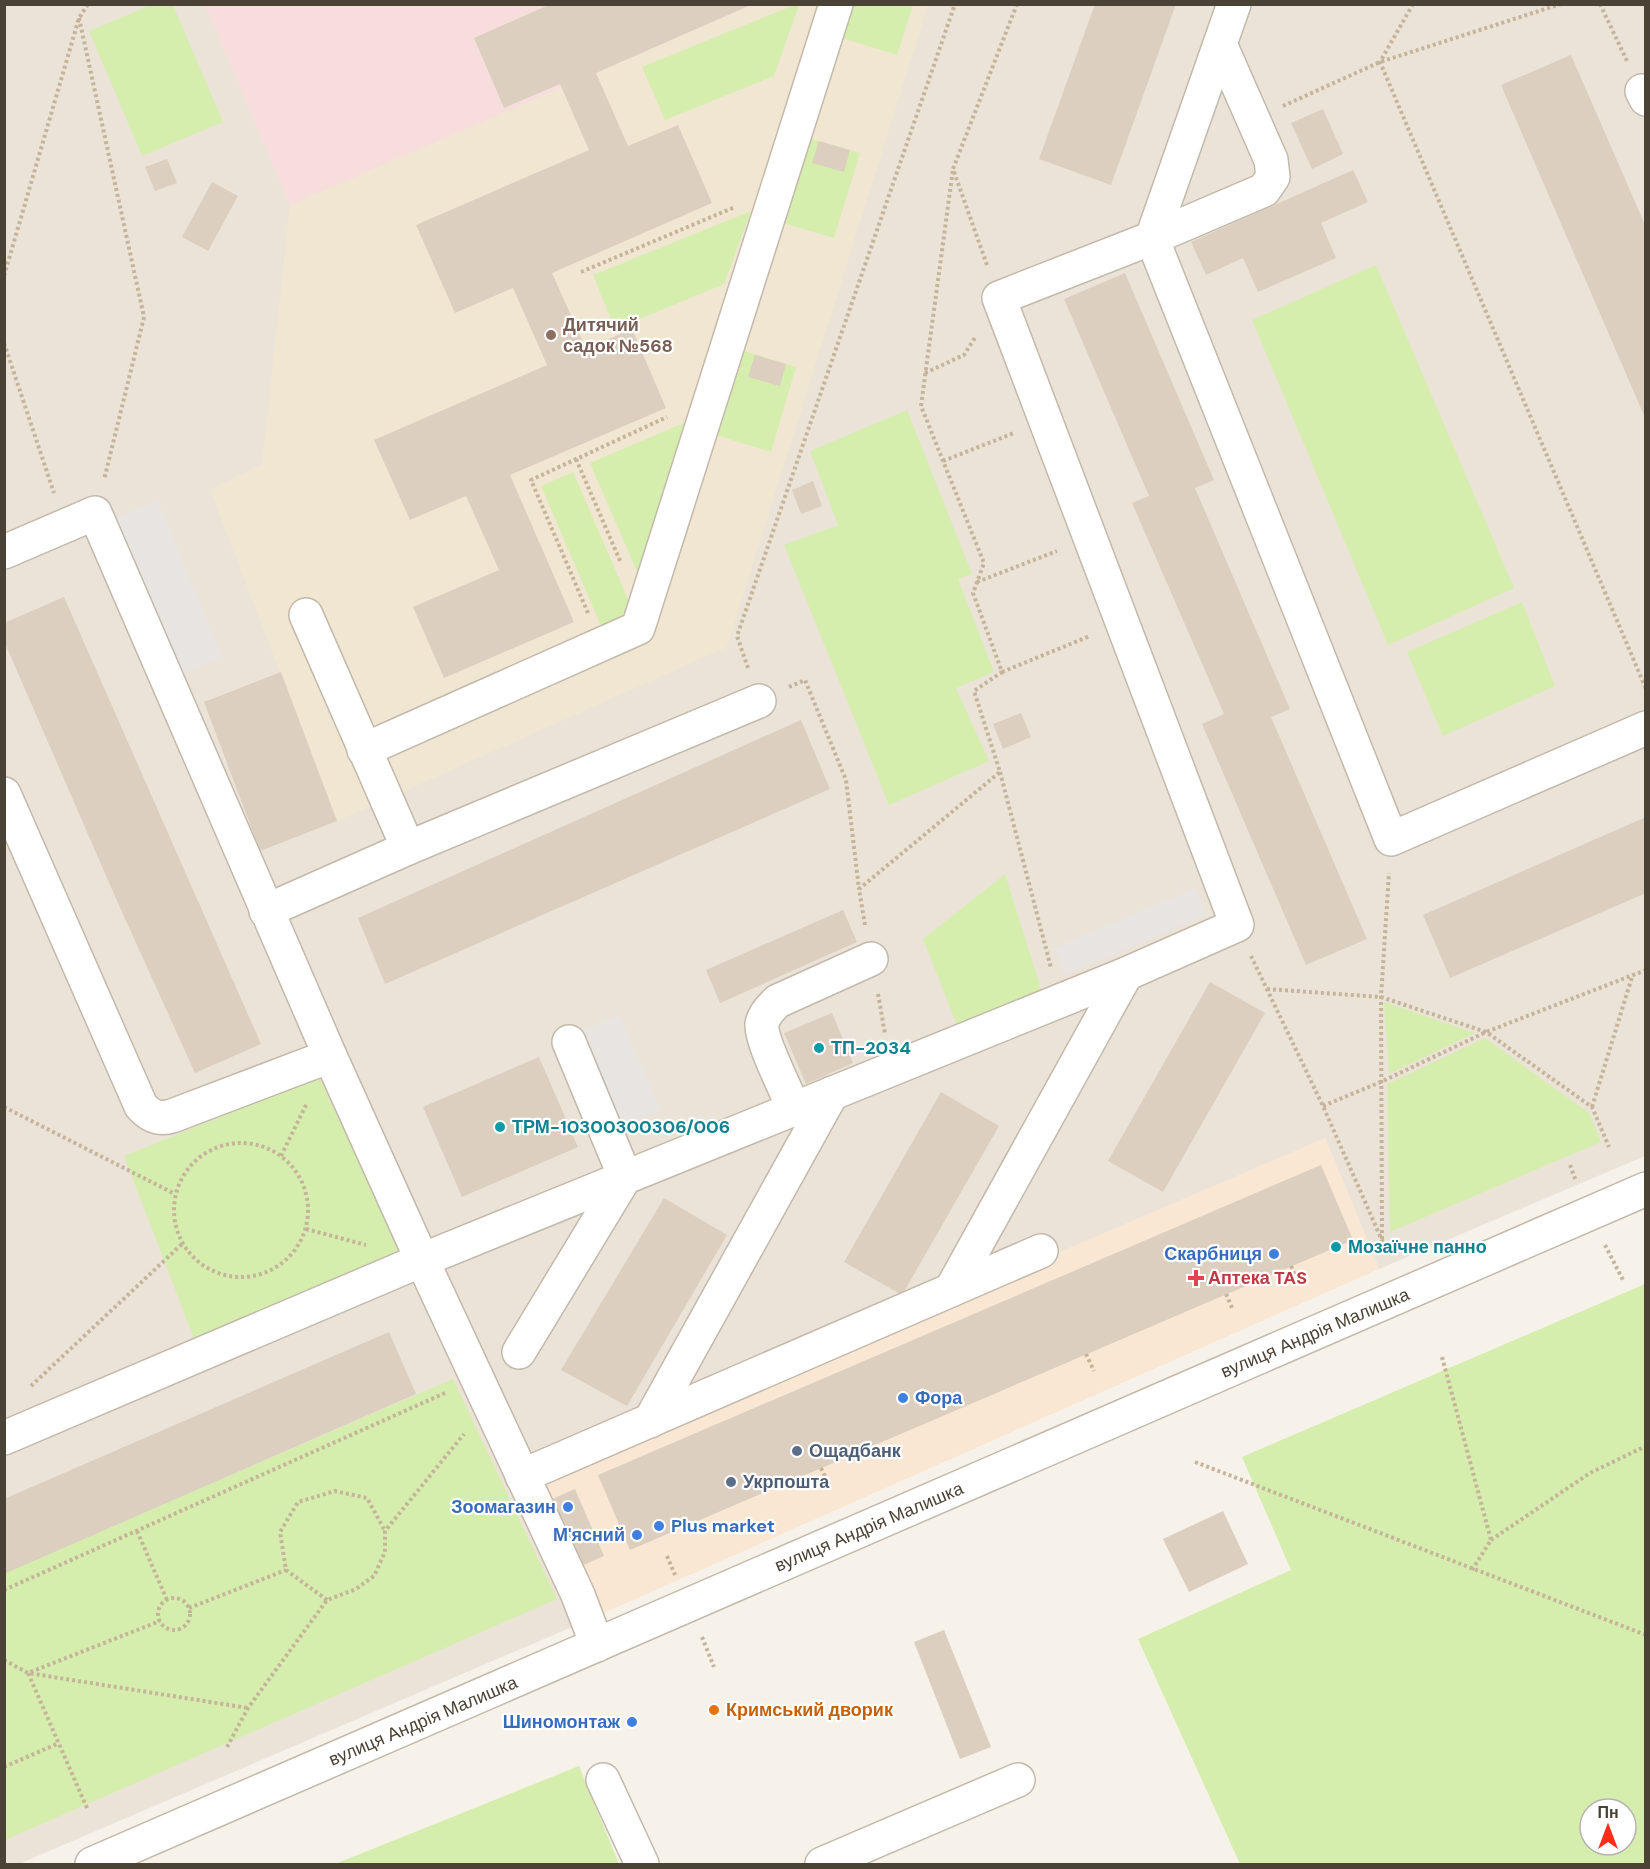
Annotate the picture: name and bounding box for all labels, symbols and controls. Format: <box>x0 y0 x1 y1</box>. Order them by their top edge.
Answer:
place label: Дитячий садок №568 <box>563 313 673 358</box>
marker: Дитячий садок №568 <box>544 328 558 342</box>
place label: ТП-2034 <box>831 1036 911 1060</box>
marker: ТП-2034 <box>812 1041 826 1055</box>
place label: ТРМ-10300300306/006 <box>512 1115 730 1139</box>
marker: ТРМ-10300300306/006 <box>493 1120 507 1134</box>
place label: Мозаїчне панно <box>1348 1235 1487 1259</box>
marker: Мозаїчне панно <box>1329 1240 1343 1254</box>
place label: Скарбниця <box>1164 1242 1262 1266</box>
marker: Скарбниця <box>1267 1247 1281 1261</box>
place label: Аптека TAS <box>1208 1266 1307 1290</box>
marker: Аптека TAS <box>1189 1271 1203 1285</box>
street label: вулиця Андрія Малишка <box>1217 1282 1414 1384</box>
place label: Фора <box>915 1386 963 1410</box>
marker: Фора <box>896 1391 910 1405</box>
place label: Ощадбанк <box>809 1439 902 1463</box>
marker: Ощадбанк <box>790 1444 804 1458</box>
place label: Укрпошта <box>743 1470 830 1494</box>
marker: Укрпошта <box>724 1475 738 1489</box>
street label: вулиця Андрія Малишка <box>771 1476 968 1578</box>
place label: Зоомагазин <box>451 1495 556 1519</box>
marker: Зоомагазин <box>561 1500 575 1514</box>
place label: Plus market <box>671 1514 775 1538</box>
marker: Plus market <box>652 1519 666 1533</box>
place label: М'ясний <box>553 1523 625 1547</box>
marker: М'ясний <box>630 1528 644 1542</box>
street label: вулиця Андрія Малишка <box>325 1670 522 1772</box>
place label: Кримський дворик <box>726 1698 894 1722</box>
marker: Кримський дворик <box>707 1703 721 1717</box>
place label: Шиномонтаж <box>503 1710 620 1734</box>
marker: Шиномонтаж <box>625 1715 639 1729</box>
north arrow <box>1578 1797 1638 1857</box>
text: Пн <box>1597 1802 1619 1823</box>

